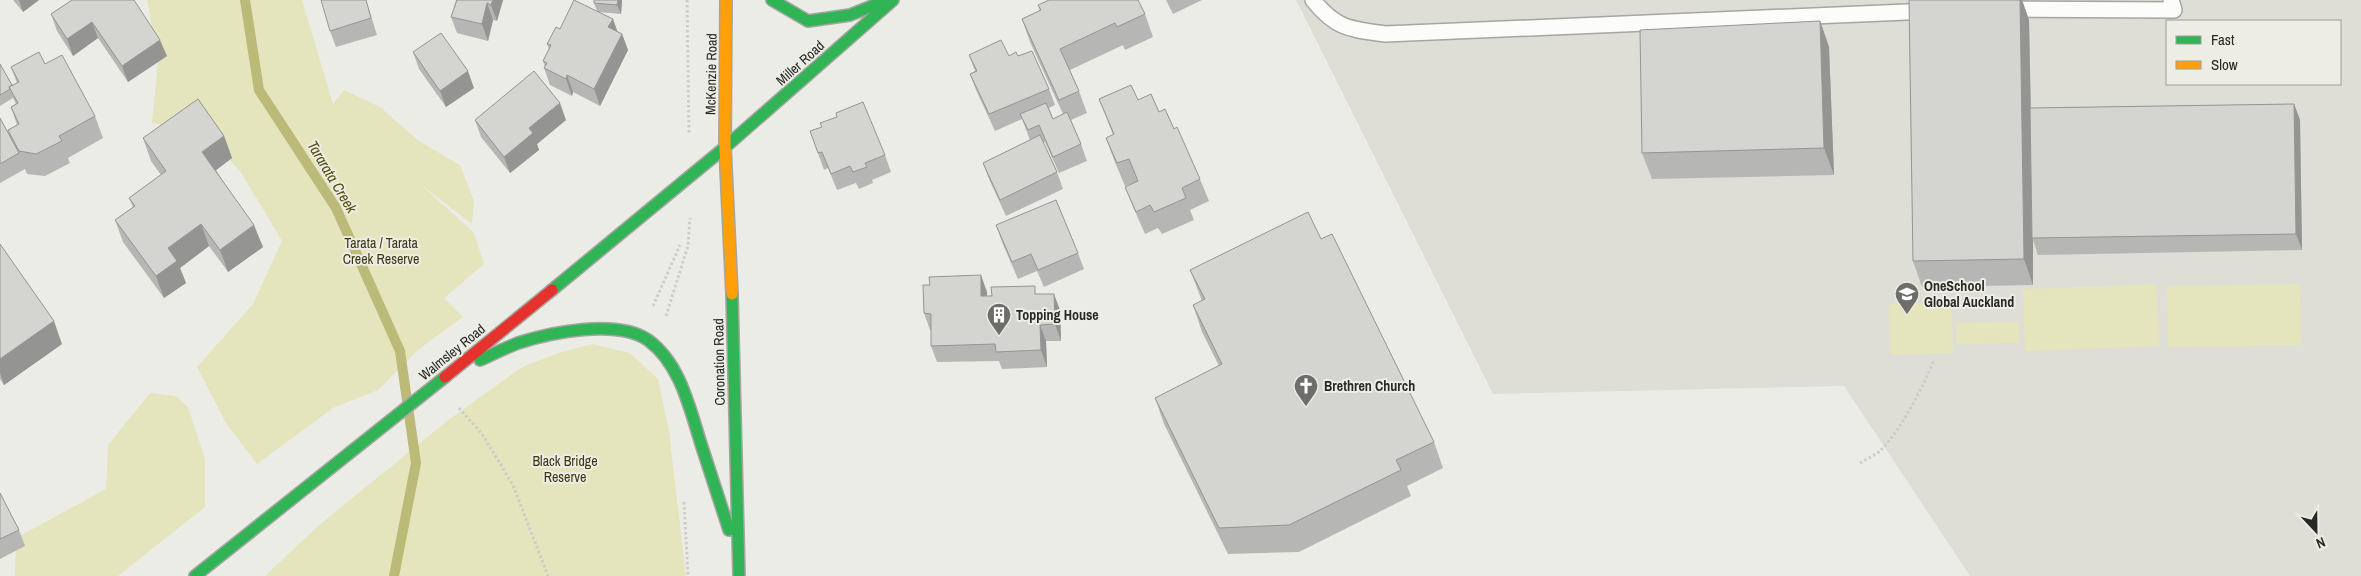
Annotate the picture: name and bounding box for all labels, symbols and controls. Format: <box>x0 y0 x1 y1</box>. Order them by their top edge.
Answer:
legend <box>2166 20 2341 85</box>
text: Fast <box>2211 29 2235 50</box>
street label: McKenzie Road <box>701 33 721 115</box>
street label: Miller Road <box>772 37 828 89</box>
text: Slow <box>2211 54 2238 75</box>
water label: Tararata Creek <box>303 137 363 218</box>
park label: Tarata / Tarata Creek Reserve <box>343 234 419 268</box>
place label: OneSchool Global Auckland <box>1924 277 2014 311</box>
school or university icon: OneSchool Global Auckland <box>1894 281 1920 315</box>
building icon: Topping House <box>986 302 1012 336</box>
place label: Topping House <box>1016 306 1099 324</box>
street label: Coronation Road <box>709 318 729 406</box>
street label: Walmsley Road <box>415 320 489 384</box>
church icon: Brethren Church <box>1293 373 1319 407</box>
place label: Brethren Church <box>1324 377 1415 395</box>
park label: Black Bridge Reserve <box>532 452 598 486</box>
north arrow <box>2291 506 2341 556</box>
text: N <box>2314 533 2328 553</box>

